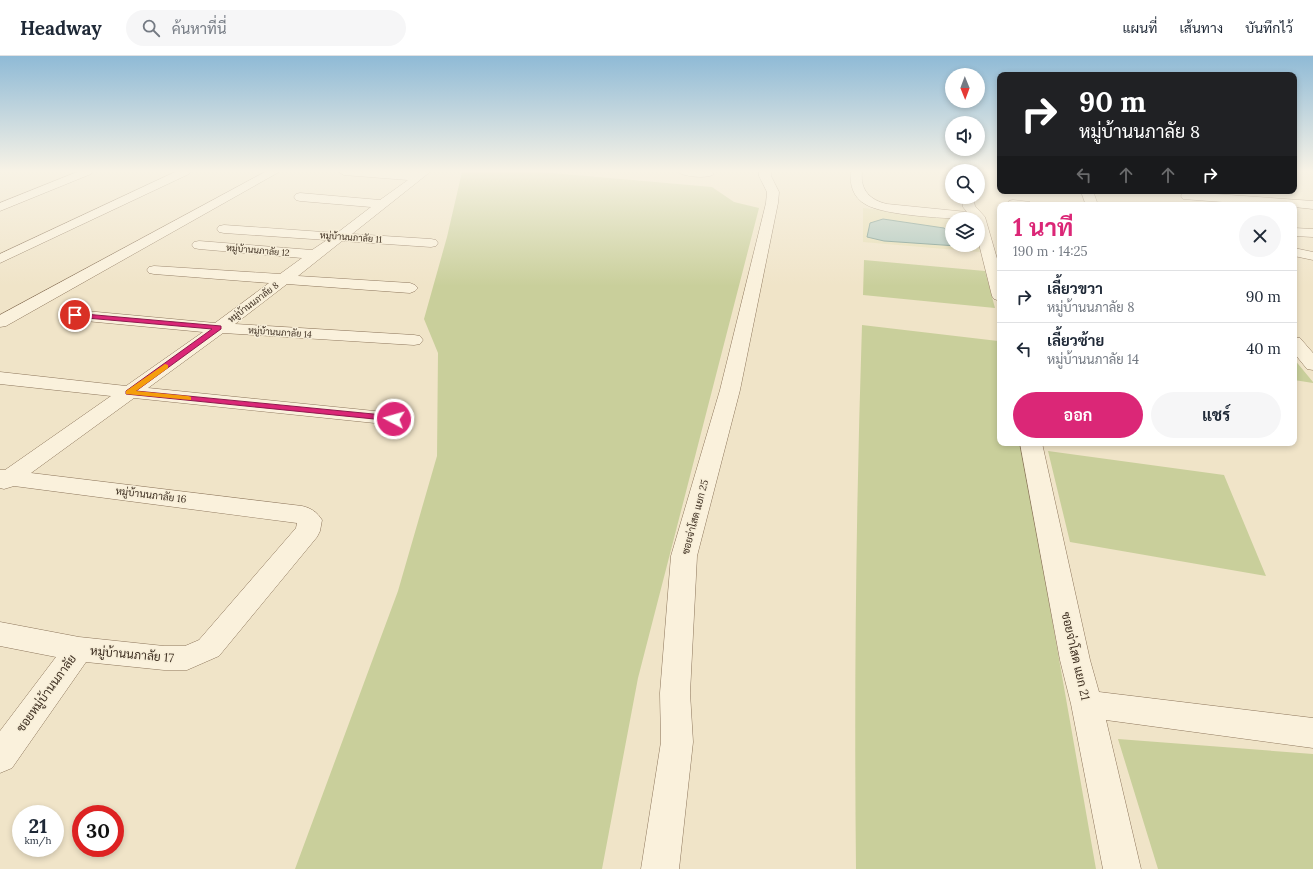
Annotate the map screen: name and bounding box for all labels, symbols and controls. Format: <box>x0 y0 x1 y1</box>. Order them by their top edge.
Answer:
search box <box>126 10 406 46</box>
text: Headway <box>20 16 102 40</box>
icon: search <box>140 17 162 39</box>
text: ค้นหาที่นี่ <box>172 19 227 38</box>
text: แผนที่ <box>1122 19 1157 37</box>
text: เส้นทาง <box>1179 19 1223 37</box>
text: บันทึกไว้ <box>1245 19 1293 37</box>
north arrow <box>945 68 985 108</box>
map controls <box>945 68 985 252</box>
text: 90 m <box>1079 84 1146 120</box>
icon: right <box>1013 88 1065 140</box>
button: sound <box>945 116 985 156</box>
text: หมู่บ้านนภาลัย 8 <box>1079 120 1200 143</box>
button: search <box>945 164 985 204</box>
icon: left <box>1073 164 1095 186</box>
icon: ahead <box>1115 164 1137 186</box>
icon: ahead <box>1157 164 1179 186</box>
icon: right <box>1199 164 1221 186</box>
button: layers <box>945 212 985 252</box>
text: 1 นาที <box>1013 212 1073 243</box>
button: close <box>1239 215 1281 257</box>
street label: หมู่บ้านนภาลัย 11 <box>320 229 382 246</box>
street label: หมู่บ้านนภาลัย 12 <box>226 242 290 259</box>
text: 190 m · 14:25 <box>1013 243 1088 260</box>
street label: หมู่บ้านนภาลัย 8 <box>225 279 281 325</box>
text: เลี้ยวขวา <box>1047 279 1103 298</box>
icon: right <box>1013 286 1035 308</box>
text: 90 m <box>1246 287 1281 306</box>
pin <box>58 298 92 332</box>
text: หมู่บ้านนภาลัย 8 <box>1047 299 1135 316</box>
icon: arrive <box>64 304 86 326</box>
street label: หมู่บ้านนภาลัย 14 <box>248 324 312 341</box>
text: เลี้ยวซ้าย <box>1047 331 1104 350</box>
icon: left <box>1013 338 1035 360</box>
text: 40 m <box>1246 339 1281 358</box>
text: หมู่บ้านนภาลัย 14 <box>1047 351 1139 368</box>
button: ออก <box>1013 392 1143 438</box>
button: แชร์ <box>1151 392 1281 438</box>
position arrow <box>373 398 415 440</box>
street label: ซอยจ่าโสด แยก 25 <box>679 478 711 556</box>
street label: หมู่บ้านนภาลัย 16 <box>115 484 187 507</box>
street label: ซอยจ่าโสด แยก 21 <box>1059 610 1093 702</box>
street label: หมู่บ้านนภาลัย 17 <box>89 643 175 666</box>
street label: ซอยหมู่บ้านนภาลัย <box>13 651 80 735</box>
speed limit sign: 30 <box>72 805 124 857</box>
text: 21 <box>29 813 47 838</box>
text: km/h <box>24 834 52 847</box>

